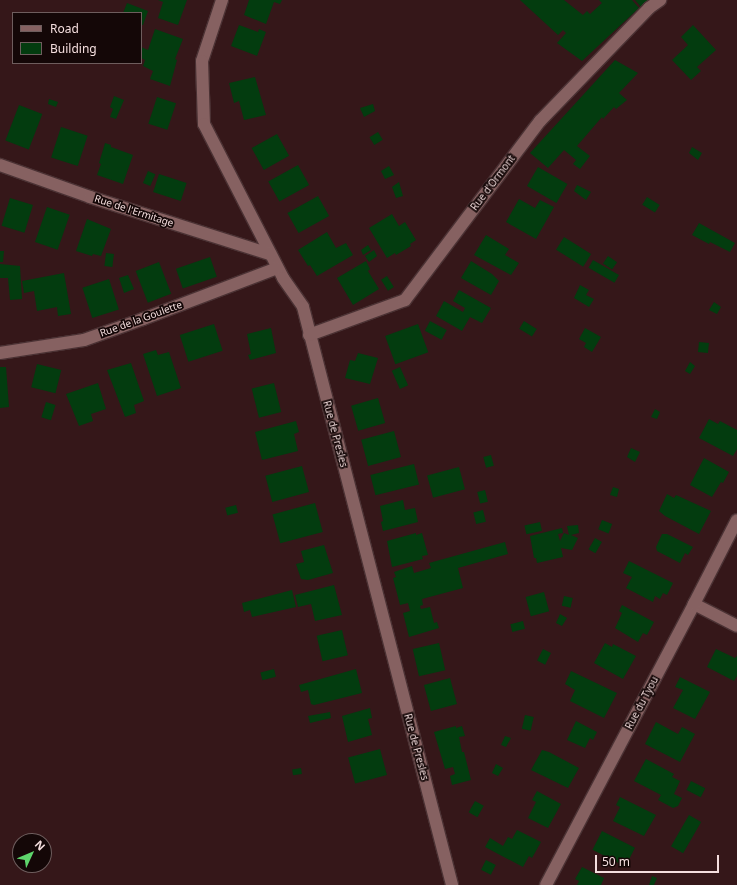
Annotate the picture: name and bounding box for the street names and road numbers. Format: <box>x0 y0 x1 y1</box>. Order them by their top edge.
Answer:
street label: Rue d'Ormont <box>468 153 518 213</box>
street label: Rue de l'Ermitage <box>93 193 175 229</box>
street label: Rue de la Goulette <box>98 299 184 339</box>
street label: Rue de Presles <box>320 399 350 469</box>
street label: Rue du Tyou <box>623 674 661 732</box>
street label: Rue de Presles <box>401 712 431 782</box>

